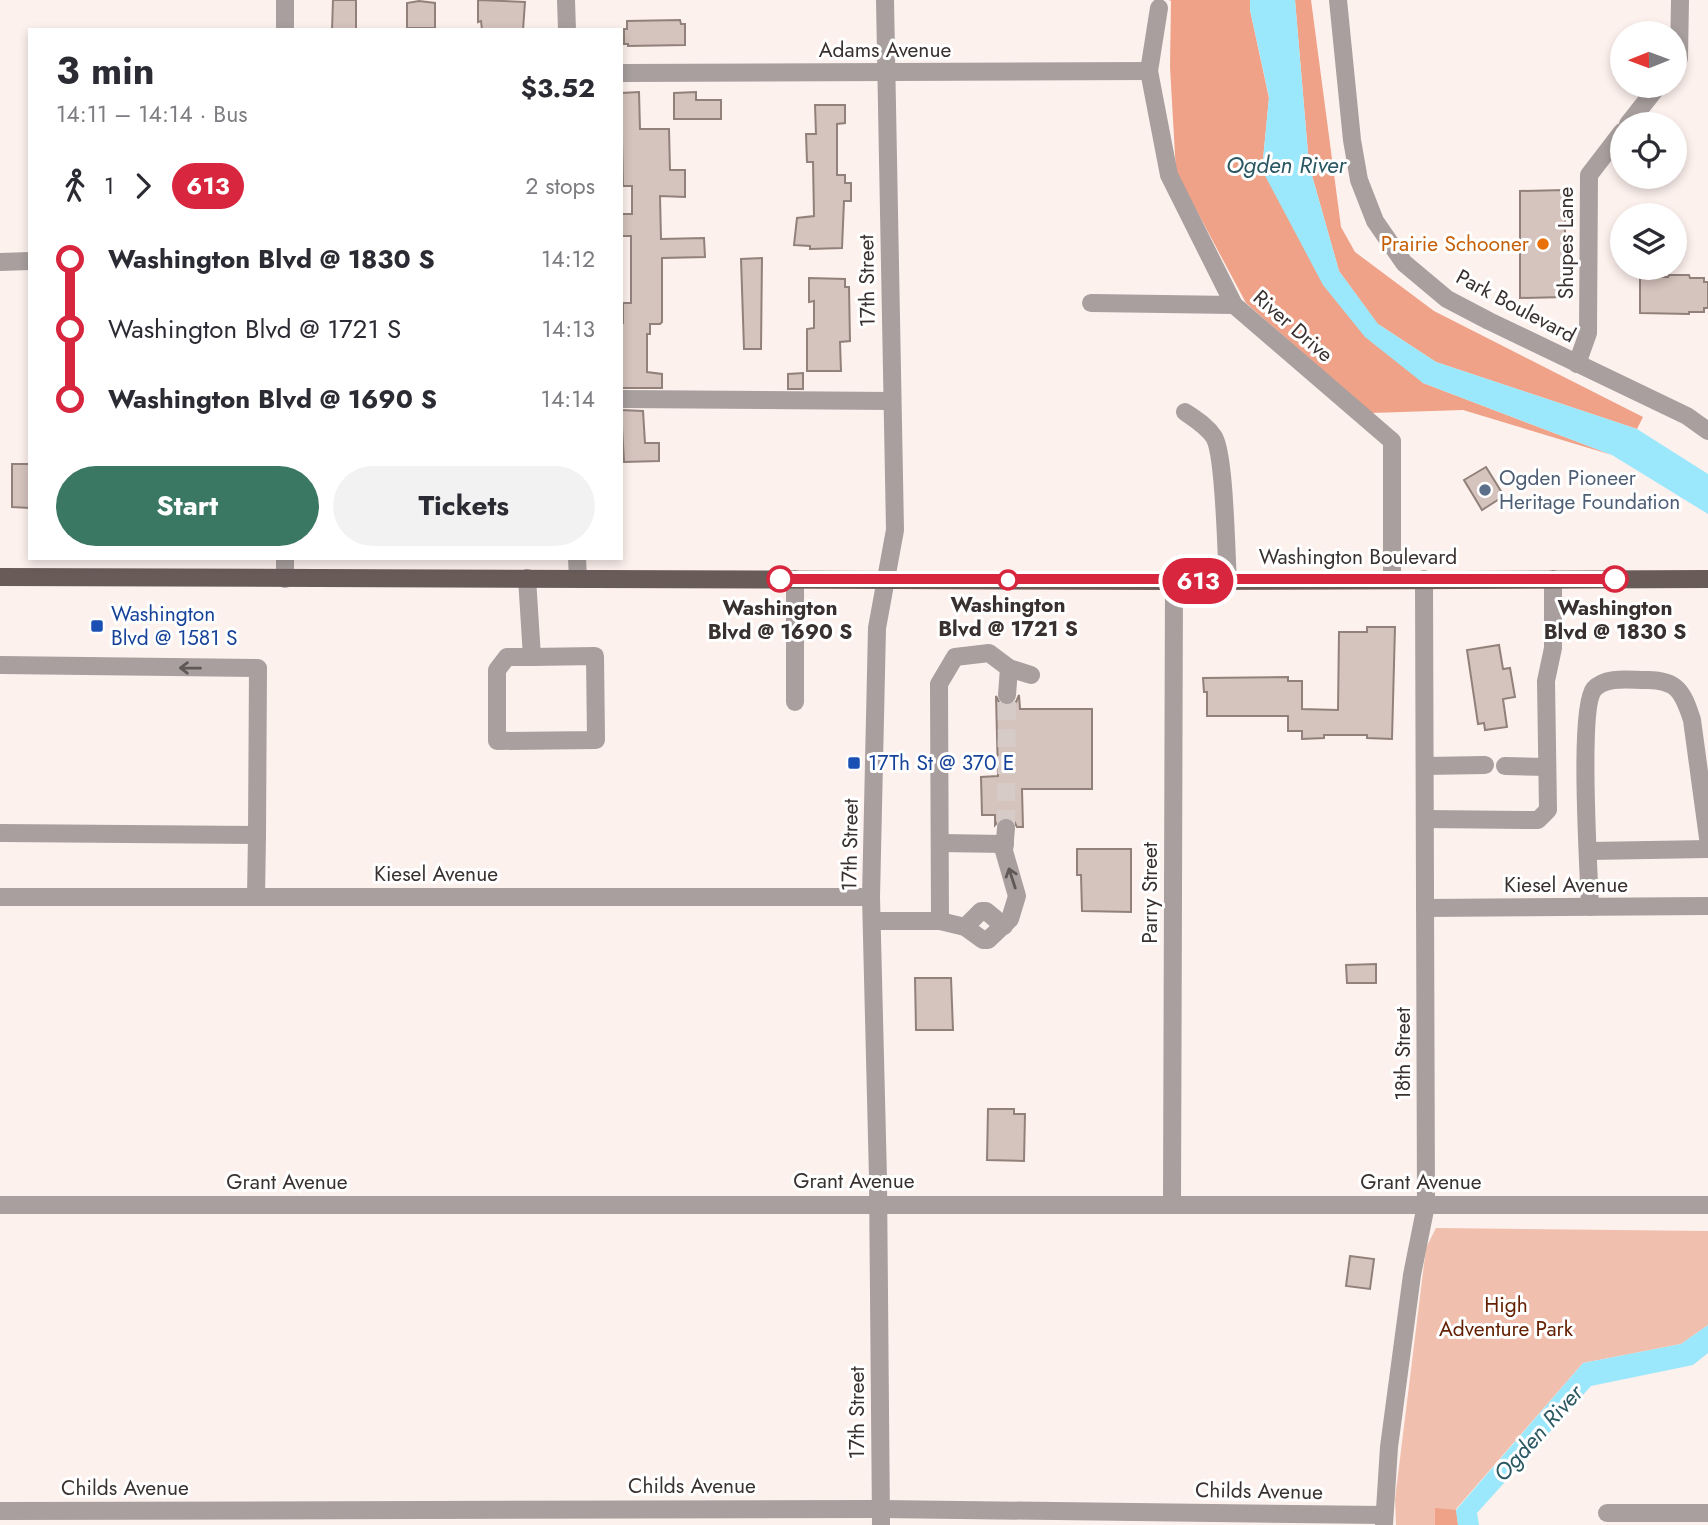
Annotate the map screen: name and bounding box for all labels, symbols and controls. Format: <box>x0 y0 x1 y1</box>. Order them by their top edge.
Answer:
north arrow <box>1610 21 1687 98</box>
map controls <box>1610 21 1687 280</box>
street label: Adams Avenue <box>819 35 951 65</box>
text: 3 min <box>56 43 155 98</box>
text: $3.52 <box>521 69 595 107</box>
text: 14:11 – 14:14 · Bus <box>56 97 247 131</box>
button: locate <box>1610 112 1687 189</box>
water label: Ogden River <box>1226 148 1347 182</box>
icon: walk <box>56 167 94 205</box>
icon: forward <box>124 167 162 205</box>
text: 613 <box>186 168 230 203</box>
text: 1 <box>104 169 114 203</box>
text: 2 stops <box>525 169 595 203</box>
street label: Shupes Lane <box>1551 187 1581 299</box>
button: layers <box>1610 203 1687 280</box>
place label: Prairie Schooner <box>1381 229 1530 259</box>
street label: 17th Street <box>851 234 883 328</box>
marker: Prairie Schooner <box>1535 236 1551 252</box>
text: Washington Blvd @ 1830 S <box>108 240 435 278</box>
text: 14:12 <box>541 242 595 276</box>
street label: Park Boulevard <box>1451 262 1581 350</box>
street label: River Drive <box>1246 283 1340 369</box>
text: Washington Blvd @ 1721 S <box>108 310 401 348</box>
text: 14:13 <box>541 312 595 346</box>
text: Washington Blvd @ 1690 S <box>108 380 437 418</box>
text: 14:14 <box>541 382 595 416</box>
place label: Ogden Pioneer Heritage Foundation <box>1499 463 1680 517</box>
button: Start <box>56 466 319 546</box>
button: Tickets <box>333 466 595 546</box>
marker: Ogden Pioneer Heritage Foundation <box>1477 482 1493 498</box>
street label: Washington Boulevard <box>1259 542 1457 572</box>
line badge: 613 <box>1158 558 1238 604</box>
text: 613 <box>1176 563 1220 598</box>
marker: Washington Blvd @ 1690 S <box>767 566 793 592</box>
marker: Washington Blvd @ 1830 S <box>1602 566 1628 592</box>
marker: Washington Blvd @ 1721 S <box>998 570 1018 590</box>
place label: Washington Blvd @ 1721 S <box>938 590 1078 644</box>
place label: Washington Blvd @ 1690 S <box>708 593 852 647</box>
place label: Washington Blvd @ 1830 S <box>1544 593 1686 647</box>
place label: Washington Blvd @ 1581 S <box>111 599 238 653</box>
marker: Washington Blvd @ 1581 S <box>89 618 105 634</box>
one-way arrow <box>179 661 202 675</box>
place label: 17Th St @ 370 E <box>868 748 1014 778</box>
marker: 17Th St @ 370 E <box>846 755 862 771</box>
street label: 17th Street <box>834 798 866 892</box>
street label: Parry Street <box>1135 842 1165 944</box>
street label: Kiesel Avenue <box>374 859 498 889</box>
one-way arrow <box>1005 868 1017 890</box>
street label: Kiesel Avenue <box>1504 870 1628 900</box>
street label: 18th Street <box>1388 1007 1418 1101</box>
street label: Grant Avenue <box>793 1166 915 1196</box>
street label: Grant Avenue <box>226 1167 348 1197</box>
street label: Grant Avenue <box>1360 1167 1482 1197</box>
park label: High Adventure Park <box>1439 1290 1574 1344</box>
street label: 17th Street <box>842 1367 872 1459</box>
water label: Ogden River <box>1485 1376 1592 1489</box>
street label: Childs Avenue <box>628 1471 756 1501</box>
street label: Childs Avenue <box>61 1473 189 1503</box>
street label: Childs Avenue <box>1195 1475 1323 1507</box>

